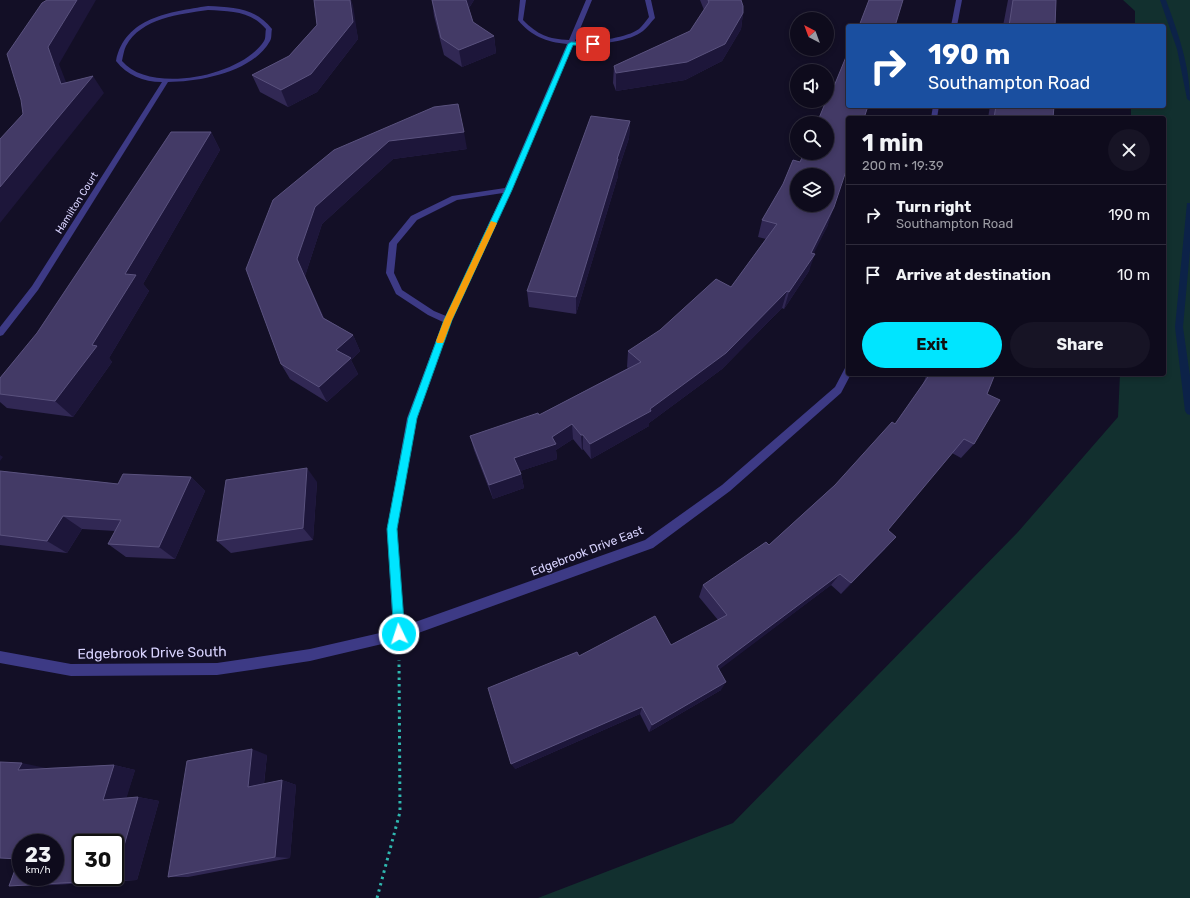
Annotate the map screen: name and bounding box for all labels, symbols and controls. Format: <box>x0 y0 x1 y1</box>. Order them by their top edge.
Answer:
north arrow <box>790 12 834 56</box>
map controls <box>790 12 834 212</box>
pin <box>576 27 610 61</box>
icon: arrive <box>582 33 604 55</box>
text: 190 m <box>928 38 1011 71</box>
icon: right <box>862 40 914 92</box>
button: sound <box>790 64 834 108</box>
text: Southampton Road <box>928 72 1090 94</box>
button: search <box>790 116 834 160</box>
text: 1 min <box>862 129 923 157</box>
button: close <box>1108 129 1150 171</box>
text: 200 m · 19:39 <box>862 158 944 173</box>
button: layers <box>790 168 834 212</box>
street label: Hamilton Court <box>53 170 101 236</box>
text: Turn right <box>896 198 971 216</box>
icon: right <box>862 204 884 226</box>
text: 190 m <box>1108 206 1150 224</box>
text: Southampton Road <box>896 216 1013 231</box>
icon: arrive <box>862 264 884 286</box>
text: Arrive at destination <box>896 266 1051 284</box>
text: 10 m <box>1117 266 1150 284</box>
button: Exit <box>862 322 1002 368</box>
button: Share <box>1010 322 1150 368</box>
street label: Edgebrook Drive East <box>529 523 645 579</box>
position arrow <box>378 613 420 655</box>
street label: Edgebrook Drive South <box>77 643 227 663</box>
speed limit sign: 30 <box>72 834 124 886</box>
text: 23 <box>25 843 51 867</box>
text: km/h <box>26 864 50 876</box>

